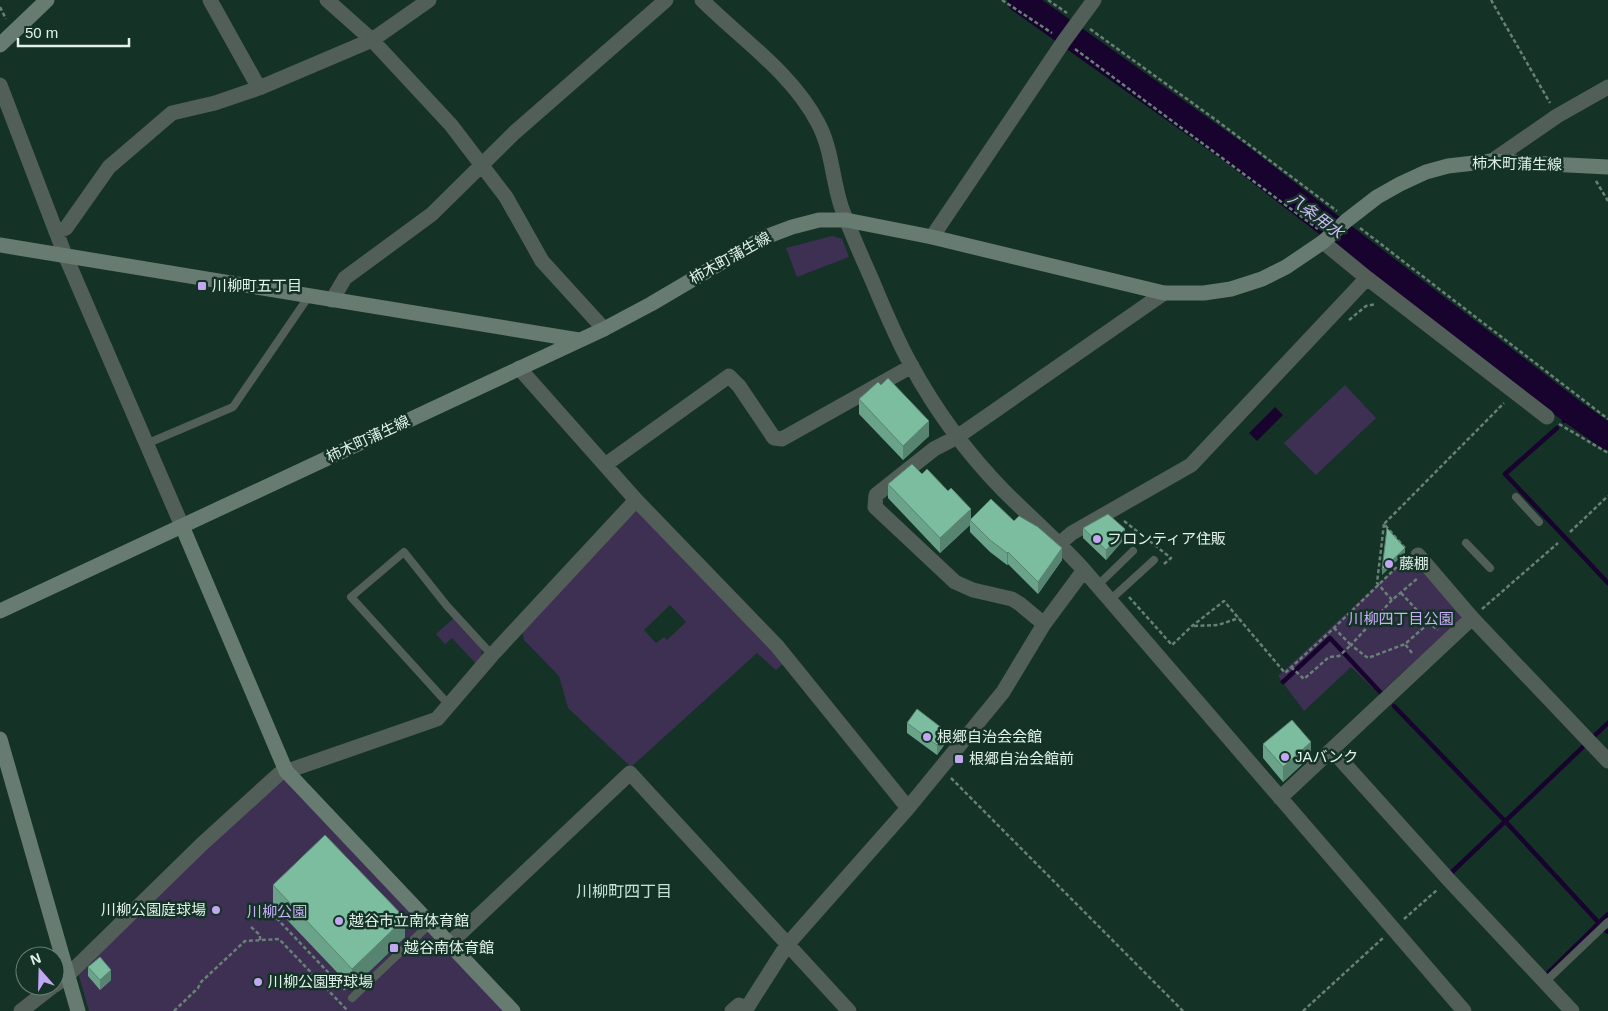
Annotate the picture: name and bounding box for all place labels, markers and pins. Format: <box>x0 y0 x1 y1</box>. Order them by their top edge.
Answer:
place label: 川柳町五丁目 <box>212 277 302 294</box>
marker: 川柳町五丁目 <box>196 280 208 292</box>
place label: フロンティア住販 <box>1107 530 1226 547</box>
marker: フロンティア住販 <box>1091 533 1103 545</box>
place label: 藤棚 <box>1399 555 1429 572</box>
marker: 藤棚 <box>1383 558 1395 570</box>
place label: 根郷自治会会館 <box>937 728 1042 745</box>
marker: 根郷自治会会館 <box>921 731 933 743</box>
place label: JAバンク <box>1295 748 1358 765</box>
place label: 根郷自治会館前 <box>969 750 1074 767</box>
marker: JAバンク <box>1279 751 1291 763</box>
marker: 根郷自治会館前 <box>953 753 965 765</box>
place label: 川柳公園庭球場 <box>101 901 206 918</box>
marker: 川柳公園庭球場 <box>210 904 222 916</box>
place label: 越谷市立南体育館 <box>348 912 469 929</box>
marker: 越谷市立南体育館 <box>333 915 345 927</box>
place label: 越谷南体育館 <box>403 939 494 956</box>
marker: 越谷南体育館 <box>388 942 400 954</box>
place label: 川柳公園野球場 <box>268 973 373 990</box>
marker: 川柳公園野球場 <box>252 976 264 988</box>

